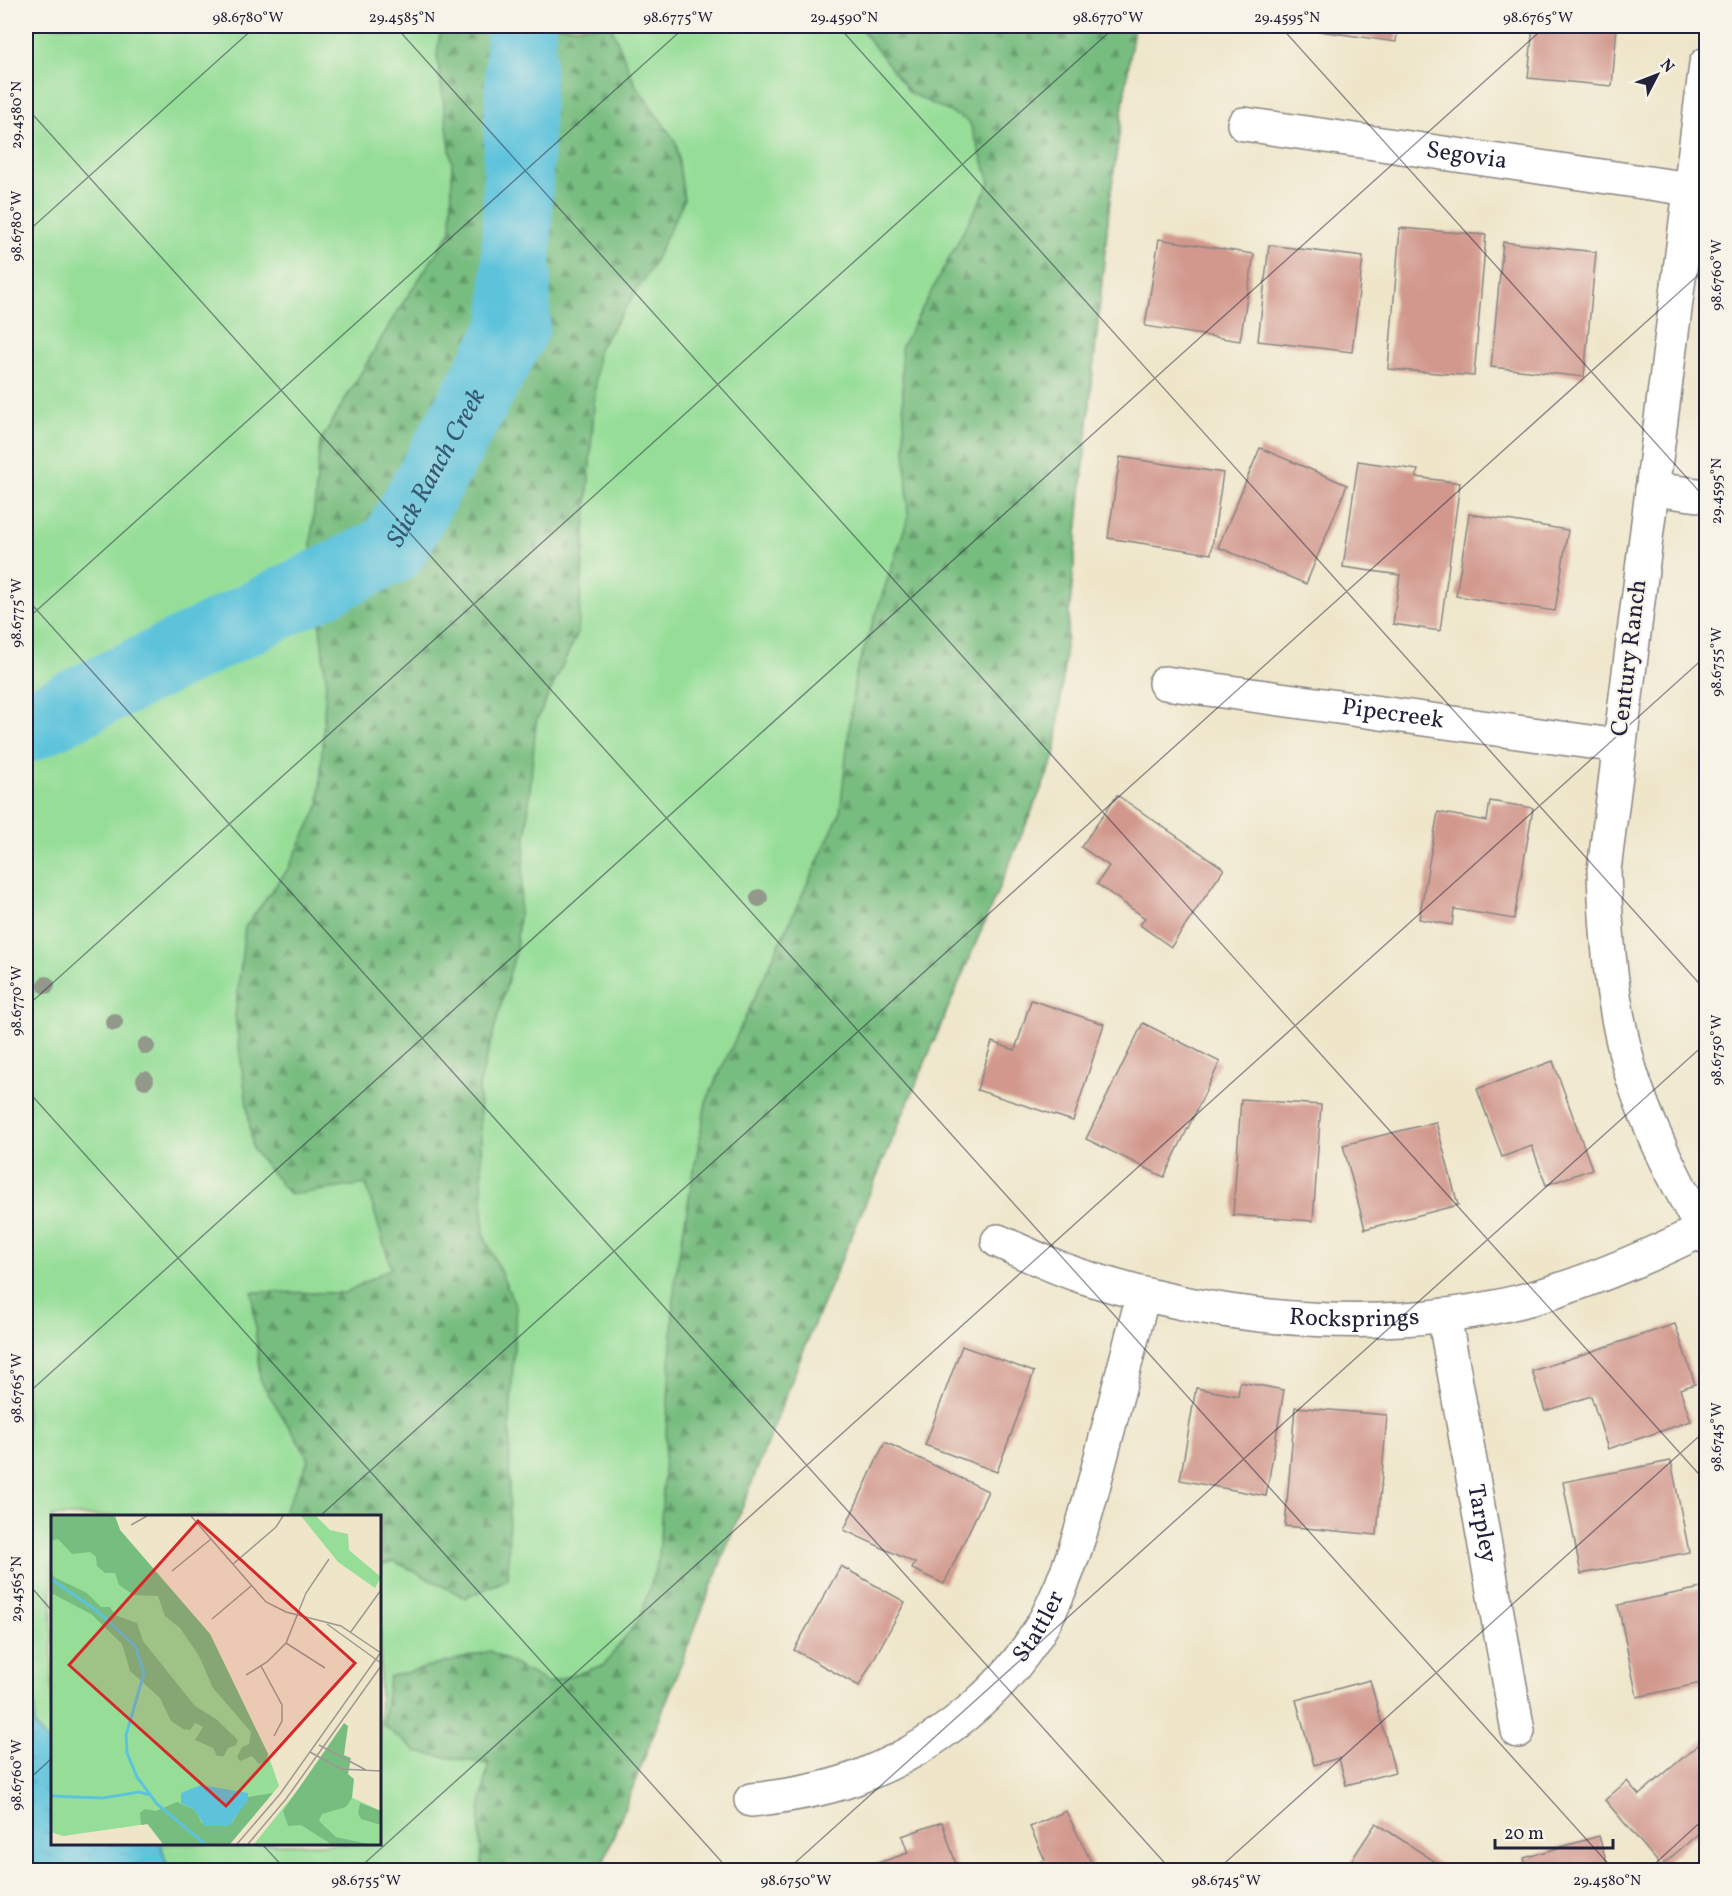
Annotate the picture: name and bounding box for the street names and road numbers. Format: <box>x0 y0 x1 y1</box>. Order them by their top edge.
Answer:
street label: Segovia <box>1424 134 1509 179</box>
street label: Century Ranch <box>1604 578 1656 738</box>
street label: Pipecreek <box>1339 691 1446 739</box>
street label: Rocksprings <box>1288 1301 1421 1337</box>
street label: Tarpley <box>1457 1482 1505 1566</box>
street label: Stattler <box>1005 1586 1074 1670</box>

